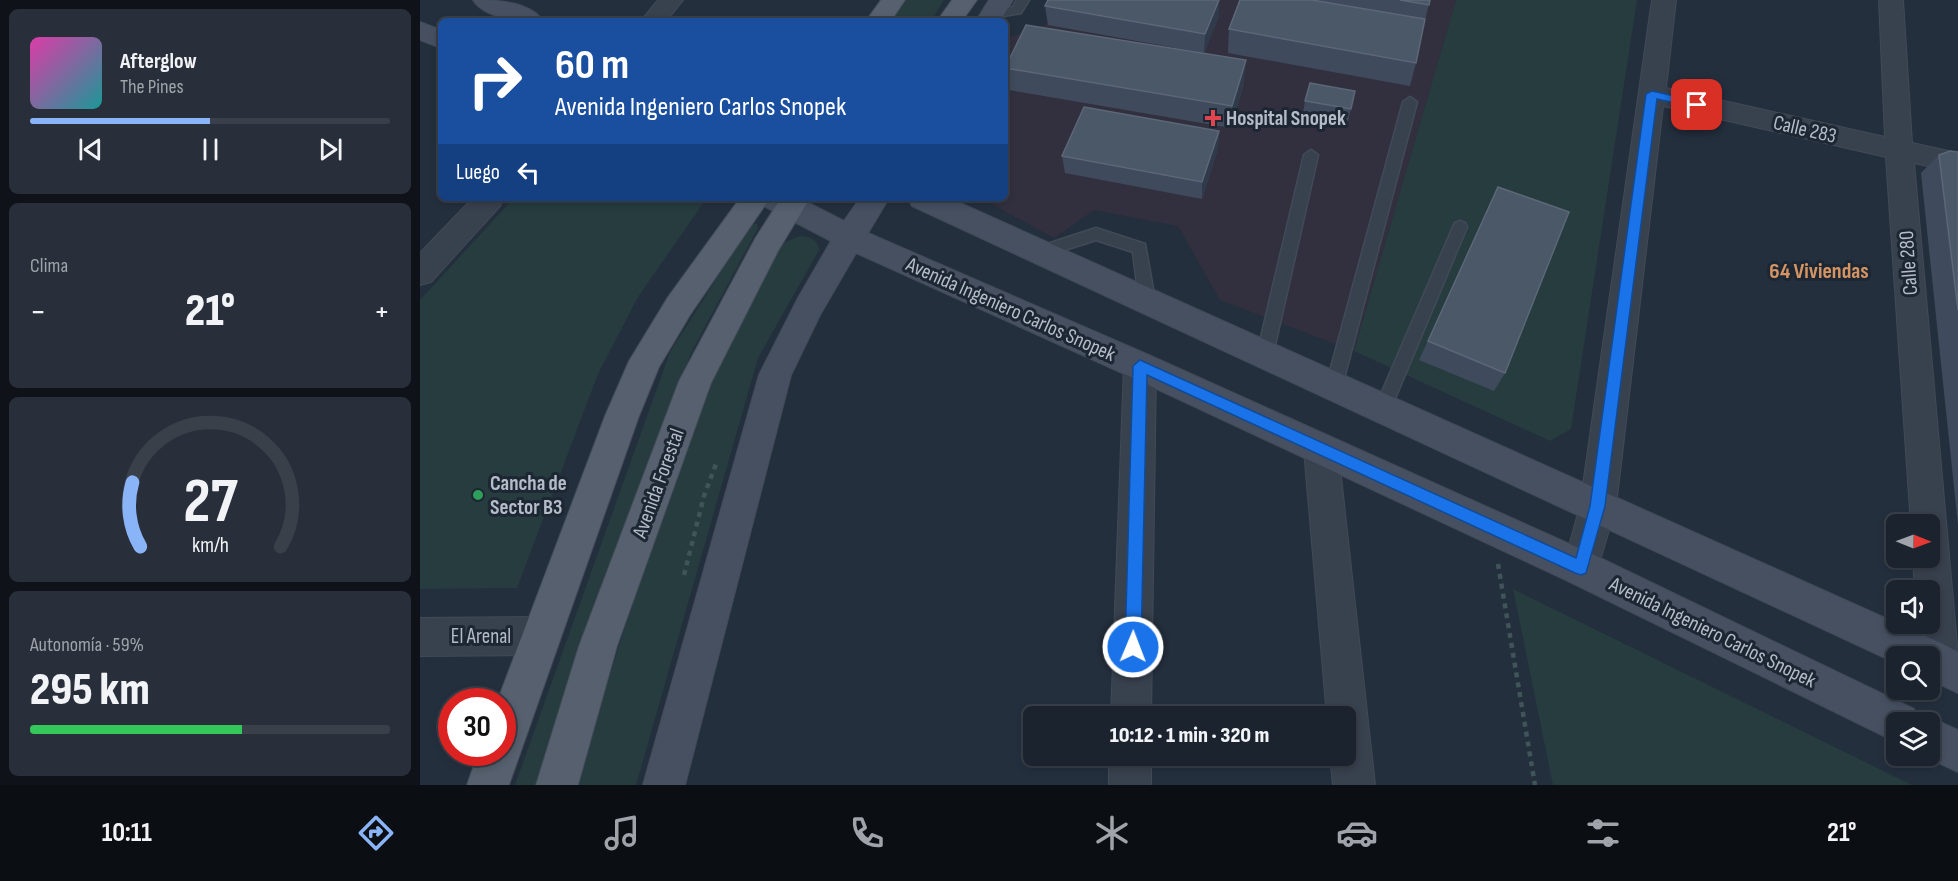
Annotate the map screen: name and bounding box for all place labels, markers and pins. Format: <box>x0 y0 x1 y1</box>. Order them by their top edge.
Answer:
pin <box>1671 79 1722 130</box>
place label: Hospital Snopek <box>1226 106 1346 131</box>
marker: Hospital Snopek <box>1204 109 1222 127</box>
place label: Cancha de Sector B3 <box>490 471 567 520</box>
marker: Cancha de Sector B3 <box>471 488 485 502</box>

